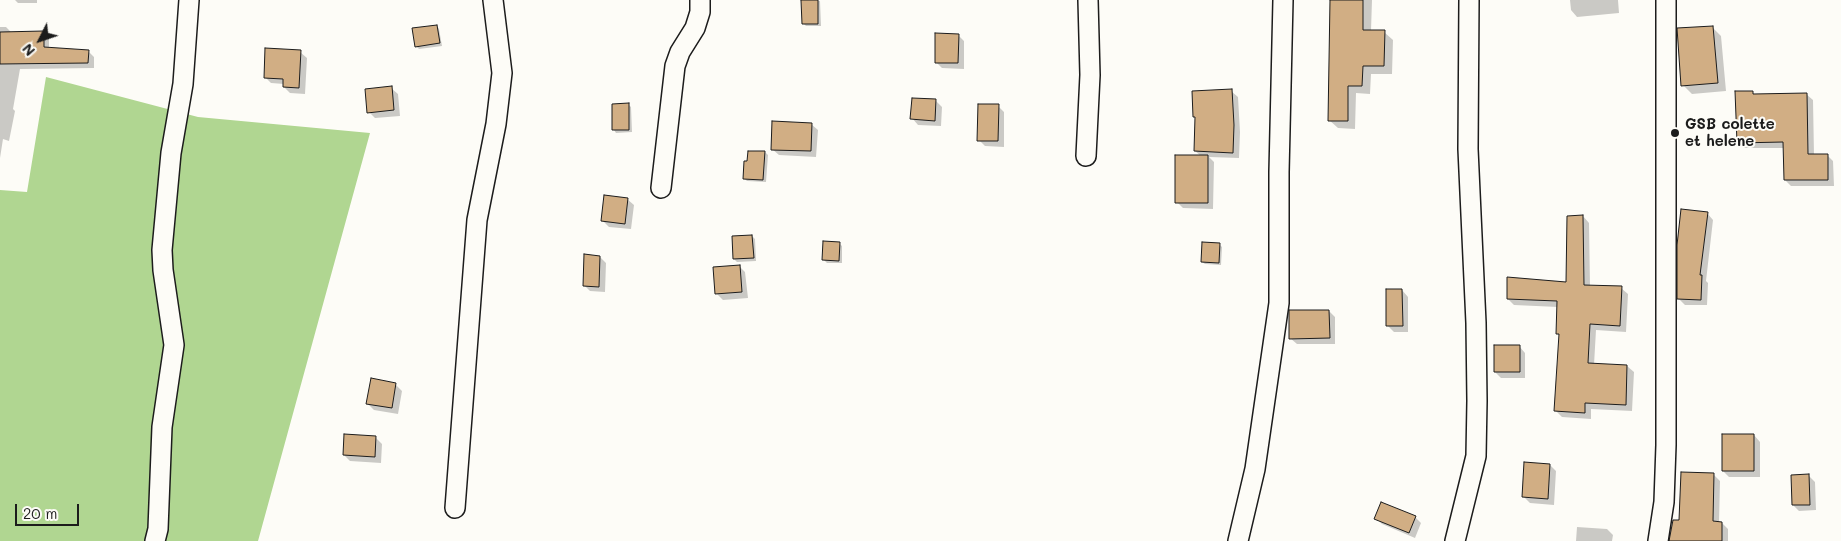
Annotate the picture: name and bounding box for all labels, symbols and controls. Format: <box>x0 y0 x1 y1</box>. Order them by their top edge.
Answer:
north arrow <box>15 15 65 65</box>
text: N <box>18 40 39 60</box>
place label: GSB colette et helene <box>1685 115 1775 150</box>
marker: GSB colette et helene <box>1669 127 1681 139</box>
scale bar <box>18 494 81 526</box>
text: 20 m <box>23 503 57 523</box>

